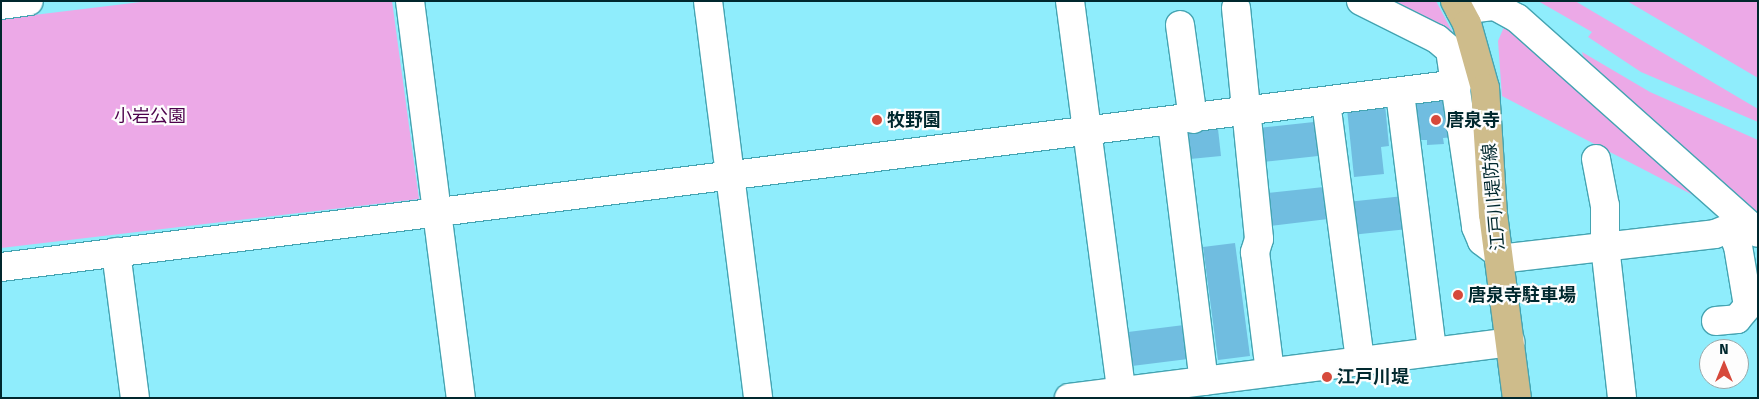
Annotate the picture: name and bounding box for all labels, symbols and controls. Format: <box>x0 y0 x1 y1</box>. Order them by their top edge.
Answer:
park label: 小岩公園 <box>114 105 186 127</box>
place label: 牧野園 <box>887 109 941 131</box>
place label: 唐泉寺 <box>1446 109 1500 131</box>
marker: 牧野園 <box>871 114 883 126</box>
marker: 唐泉寺 <box>1430 114 1442 126</box>
street label: 江戸川堤防線 <box>1479 142 1509 252</box>
place label: 唐泉寺駐車場 <box>1468 284 1576 306</box>
marker: 唐泉寺駐車場 <box>1452 289 1464 301</box>
north arrow <box>1699 339 1749 389</box>
text: N <box>1719 341 1729 358</box>
place label: 江戸川堤 <box>1337 366 1409 388</box>
marker: 江戸川堤 <box>1321 371 1333 383</box>

